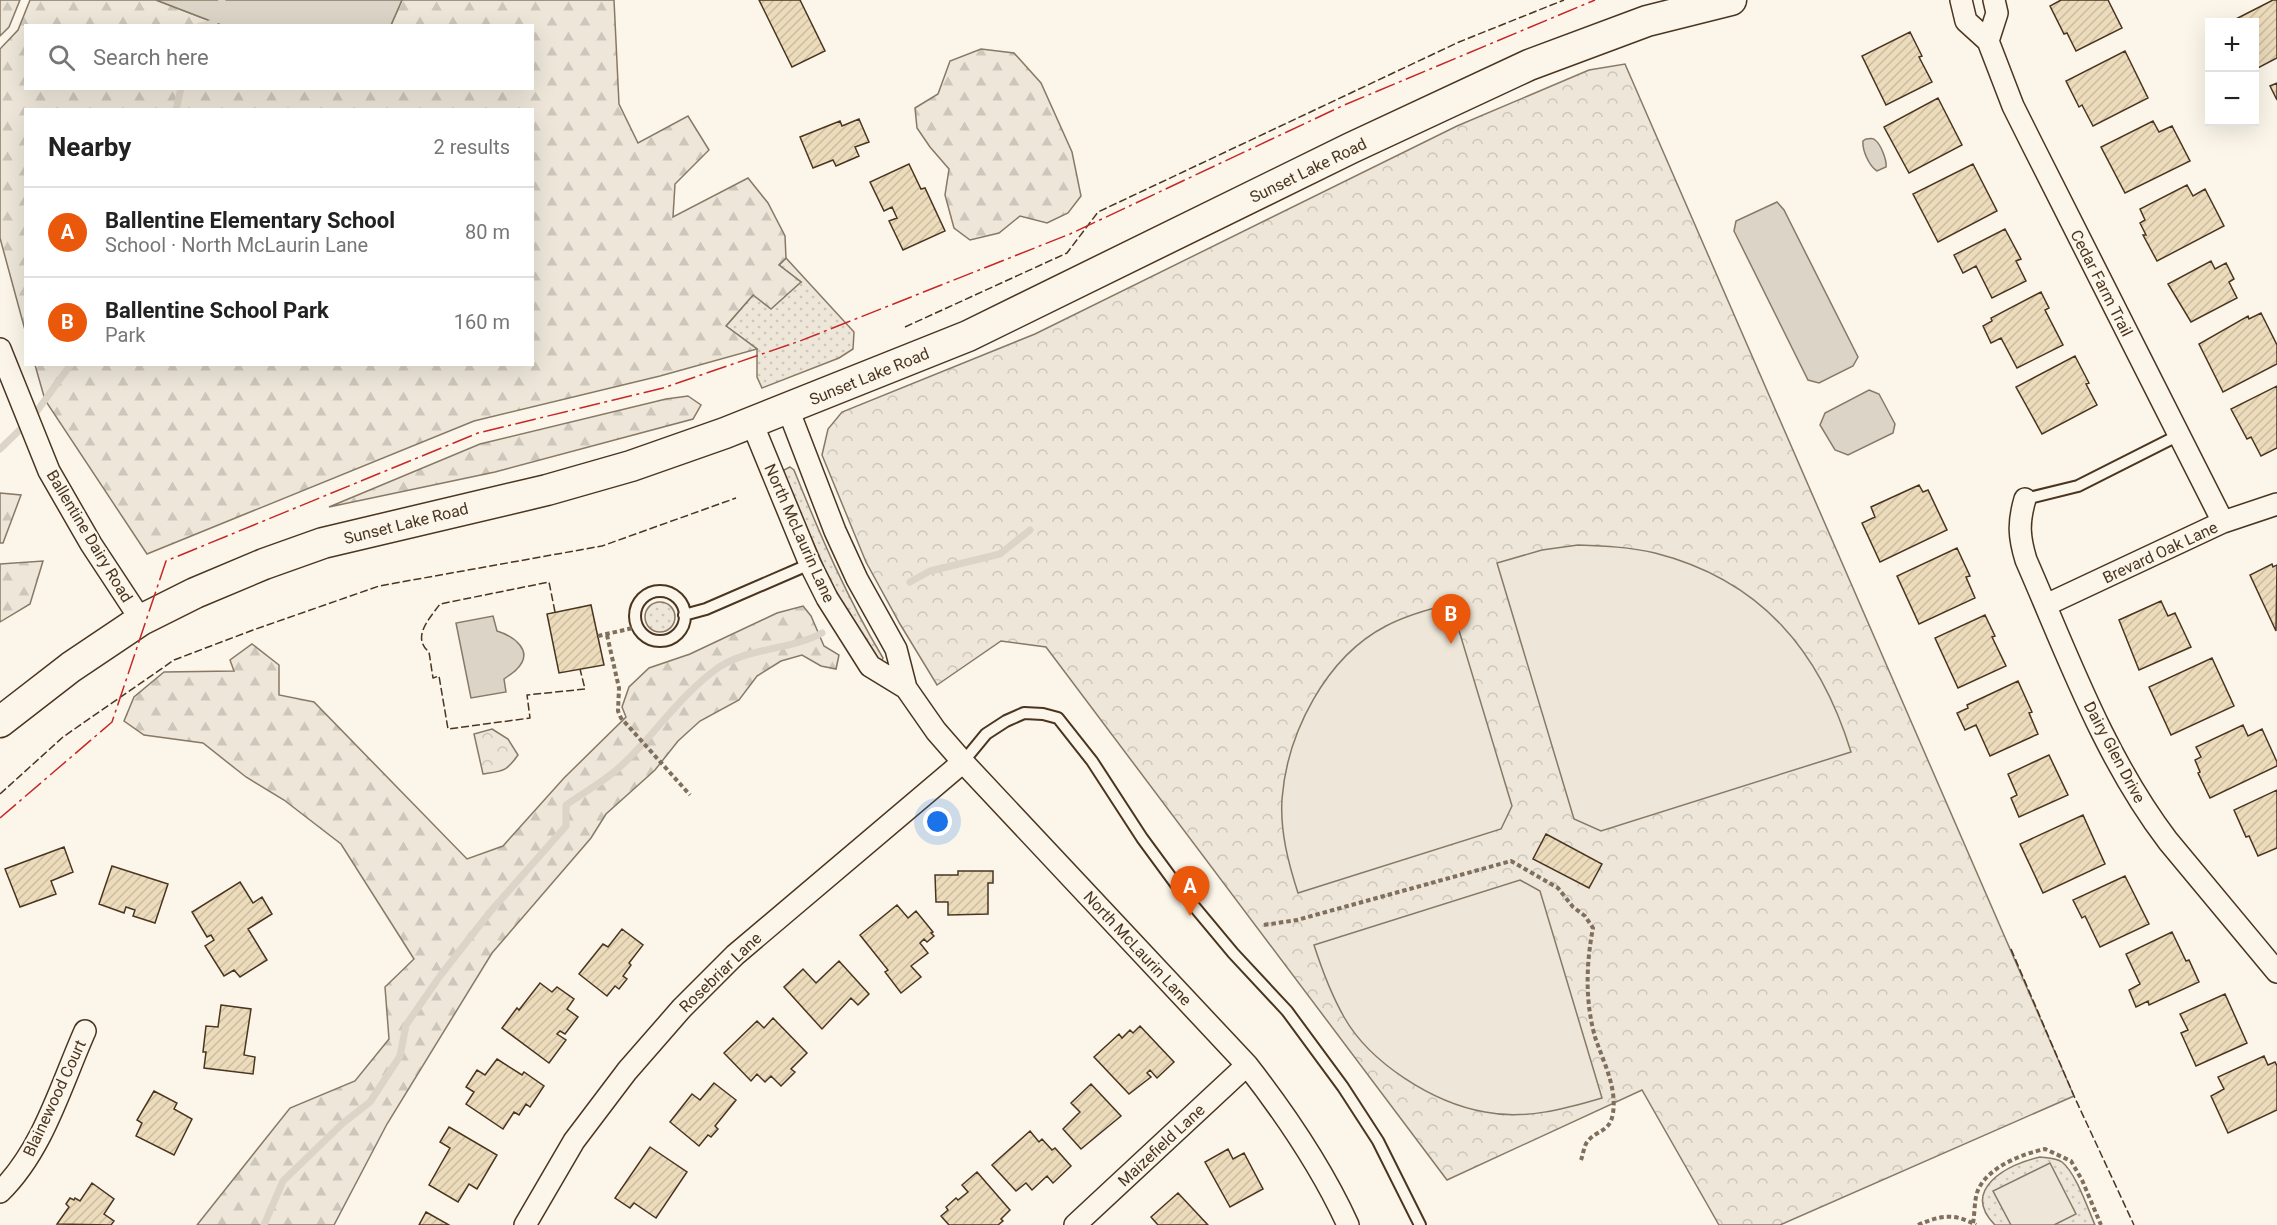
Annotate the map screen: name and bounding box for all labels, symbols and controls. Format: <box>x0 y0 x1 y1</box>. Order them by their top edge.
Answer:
map controls <box>2205 18 2259 126</box>
button: + <box>2205 18 2259 72</box>
search box <box>24 24 534 90</box>
icon: search <box>45 41 78 74</box>
text: Search here <box>93 45 209 70</box>
button: − <box>2205 72 2259 126</box>
text: Nearby <box>48 132 131 162</box>
street label: Sunset Lake Road <box>1247 134 1370 207</box>
text: 2 results <box>434 135 510 159</box>
text: Ballentine Elementary School <box>105 208 395 233</box>
text: A <box>61 220 74 244</box>
text: 80 m <box>465 220 510 244</box>
street label: Cedar Farm Trail <box>2067 227 2137 340</box>
text: School · North McLaurin Lane <box>105 233 368 257</box>
text: Ballentine School Park <box>105 298 329 323</box>
text: B <box>61 310 74 334</box>
text: 160 m <box>454 310 510 334</box>
text: Park <box>105 323 145 347</box>
street label: Sunset Lake Road <box>806 344 932 409</box>
street label: North McLaurin Lane <box>760 461 839 605</box>
street label: Ballentine Dairy Road <box>43 467 137 606</box>
street label: Sunset Lake Road <box>342 499 470 548</box>
street label: Brevard Oak Lane <box>2100 518 2221 587</box>
pin: B <box>1432 594 1470 644</box>
street label: Dairy Glen Drive <box>2080 698 2149 806</box>
your location <box>923 807 952 836</box>
pin: A <box>1170 866 1210 916</box>
street label: North McLaurin Lane <box>1080 887 1196 1010</box>
street label: Rosebriar Lane <box>675 928 765 1016</box>
street label: Blainewood Court <box>19 1037 90 1160</box>
street label: Maizefield Lane <box>1114 1100 1209 1190</box>

